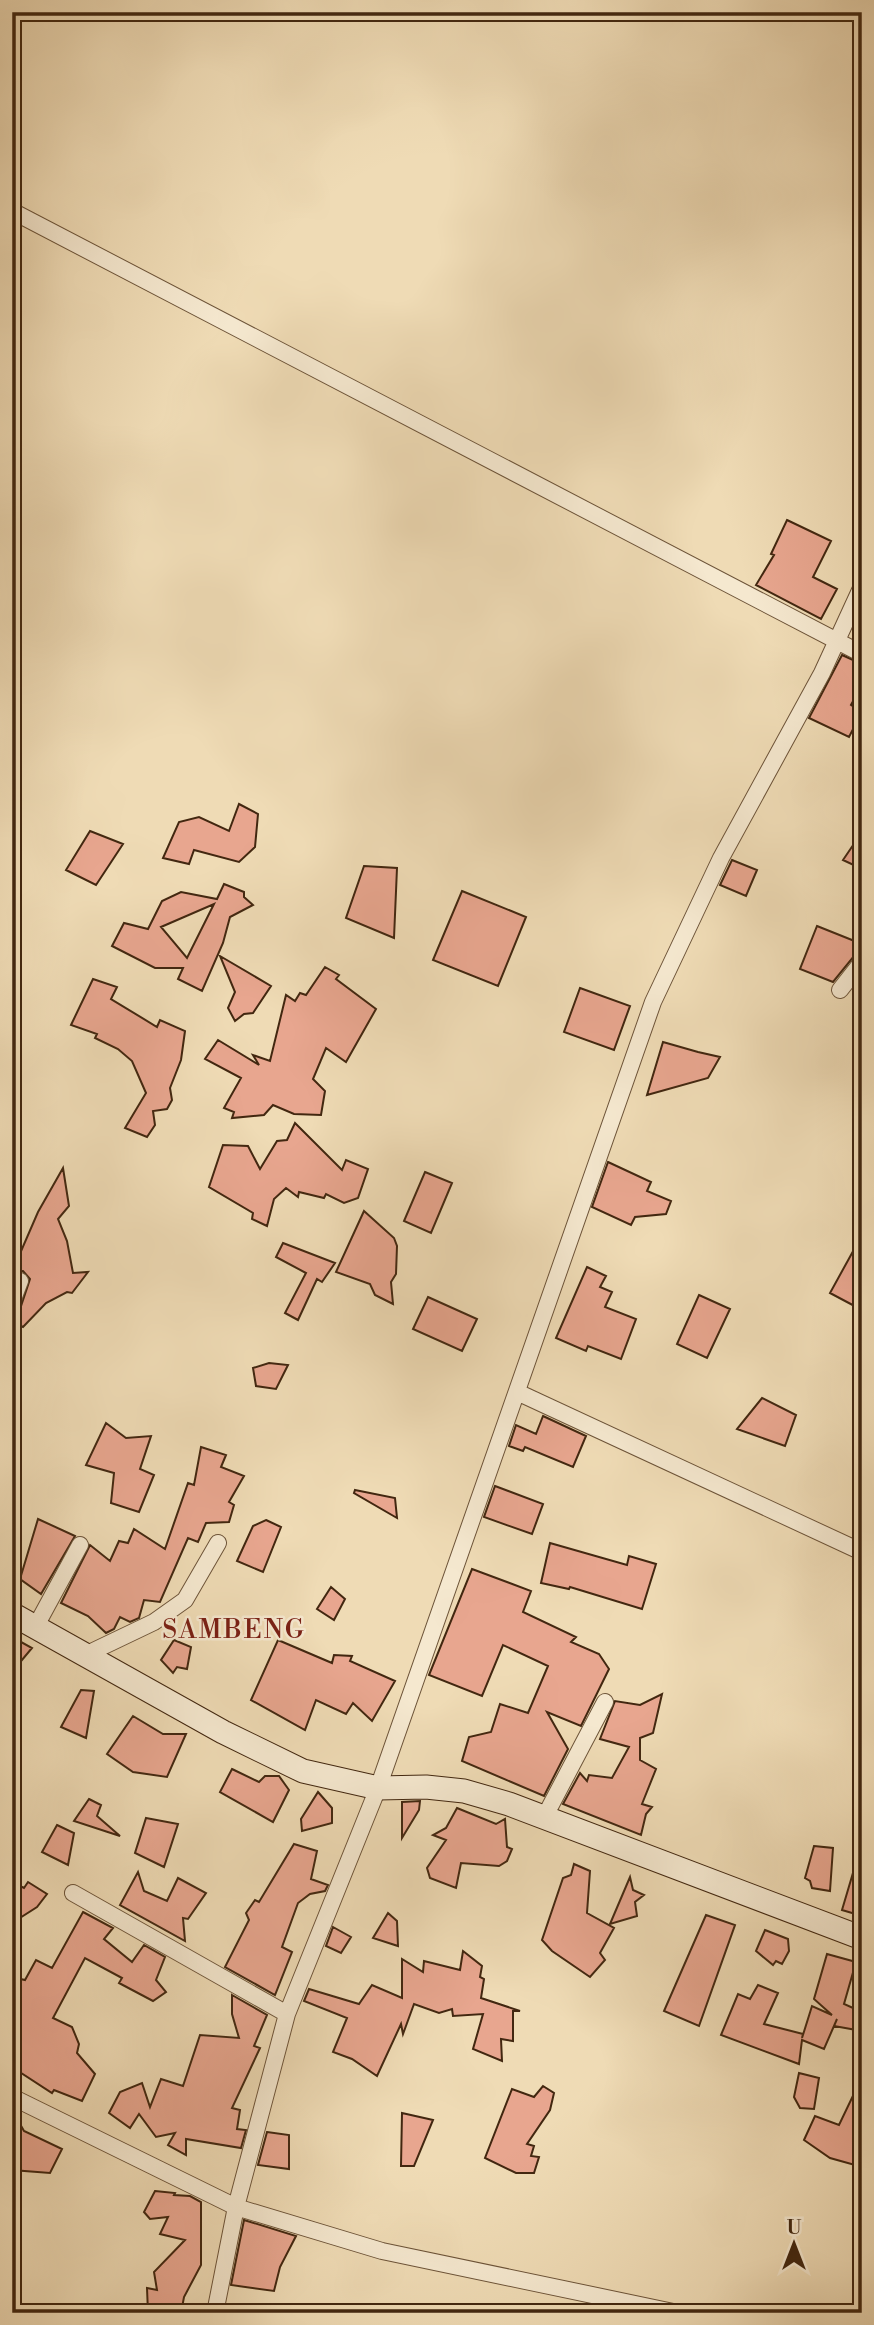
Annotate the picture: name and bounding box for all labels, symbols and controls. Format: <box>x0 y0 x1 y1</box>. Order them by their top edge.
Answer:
district label: SAMBENG <box>162 1614 306 1646</box>
north arrow <box>758 2210 828 2280</box>
text: U <box>787 2216 802 2240</box>

